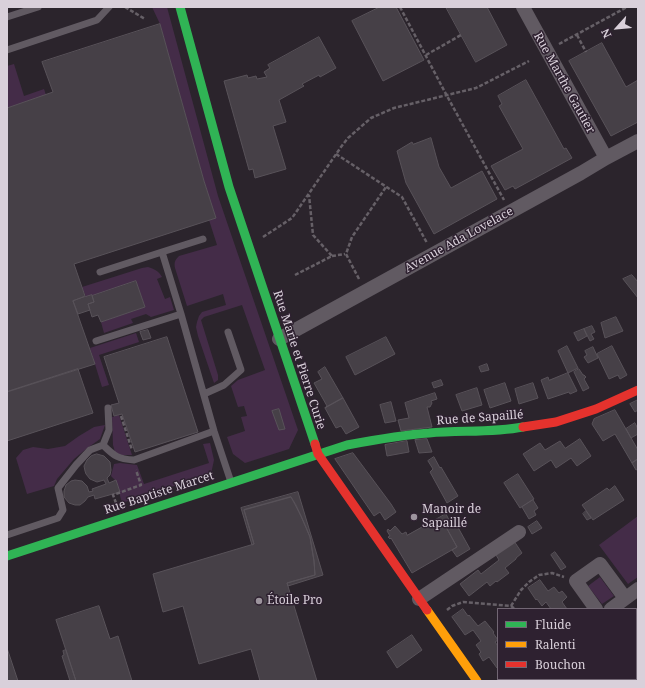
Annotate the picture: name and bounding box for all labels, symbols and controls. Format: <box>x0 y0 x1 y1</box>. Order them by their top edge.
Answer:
north arrow <box>597 8 637 48</box>
text: N <box>597 26 615 41</box>
street label: Rue Marthe Gautier <box>530 30 598 136</box>
street label: Avenue Ada Lovelace <box>402 204 516 276</box>
street label: Rue Marie et Pierre Curie <box>270 289 328 431</box>
street label: Rue de Sapaillé <box>436 408 524 428</box>
street label: Rue Baptiste Marcet <box>102 468 216 518</box>
place label: Manoir de Sapaillé <box>422 503 481 531</box>
marker: Manoir de Sapaillé <box>409 512 419 522</box>
place label: Étoile Pro <box>267 594 323 608</box>
marker: Étoile Pro <box>254 596 264 606</box>
legend <box>497 608 637 680</box>
text: Fluide <box>535 616 571 633</box>
text: Ralenti <box>535 636 576 653</box>
text: Bouchon <box>535 656 586 673</box>

